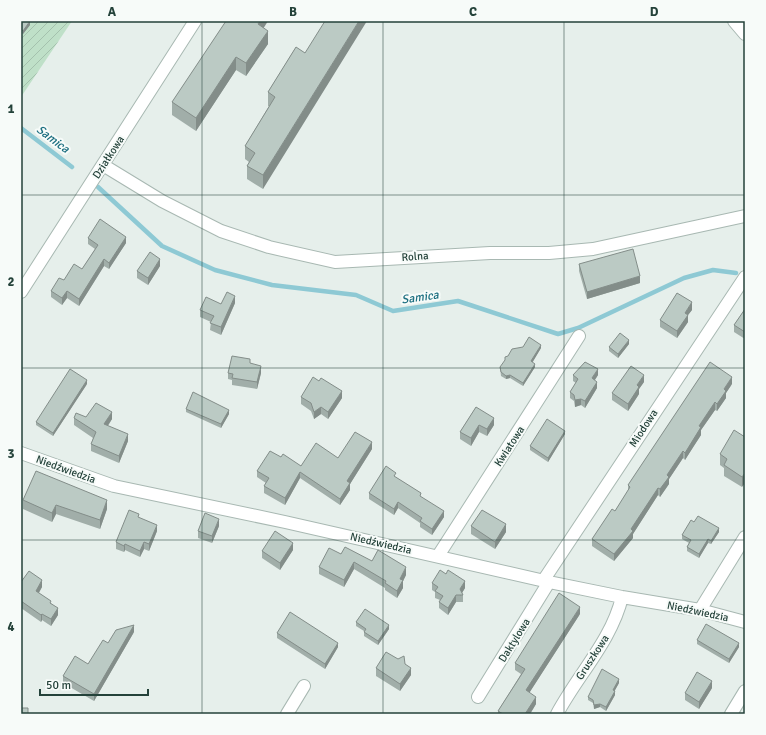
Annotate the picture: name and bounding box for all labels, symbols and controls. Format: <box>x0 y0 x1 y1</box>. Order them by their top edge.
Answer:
text: A <box>108 4 117 20</box>
text: B <box>289 4 297 20</box>
text: C <box>469 4 477 20</box>
text: D <box>650 4 659 20</box>
text: 1 <box>7 101 15 117</box>
water label: Samica <box>33 122 73 157</box>
street label: Działkowa <box>90 133 127 181</box>
street label: Rolna <box>401 249 429 264</box>
text: 2 <box>7 274 15 290</box>
water label: Samica <box>401 287 440 308</box>
street label: Miodowa <box>626 407 661 450</box>
street label: Kwiatowa <box>492 423 528 469</box>
text: 3 <box>7 446 15 462</box>
street label: Niedźwiedzia <box>34 453 98 486</box>
street label: Niedźwiedzia <box>349 530 413 557</box>
street label: Niedźwiedzia <box>666 599 730 624</box>
street label: Daktylowa <box>496 616 533 665</box>
text: 4 <box>7 619 15 635</box>
street label: Gruszkowa <box>573 632 612 682</box>
scale bar <box>40 671 148 697</box>
text: 50 m <box>46 678 71 693</box>

